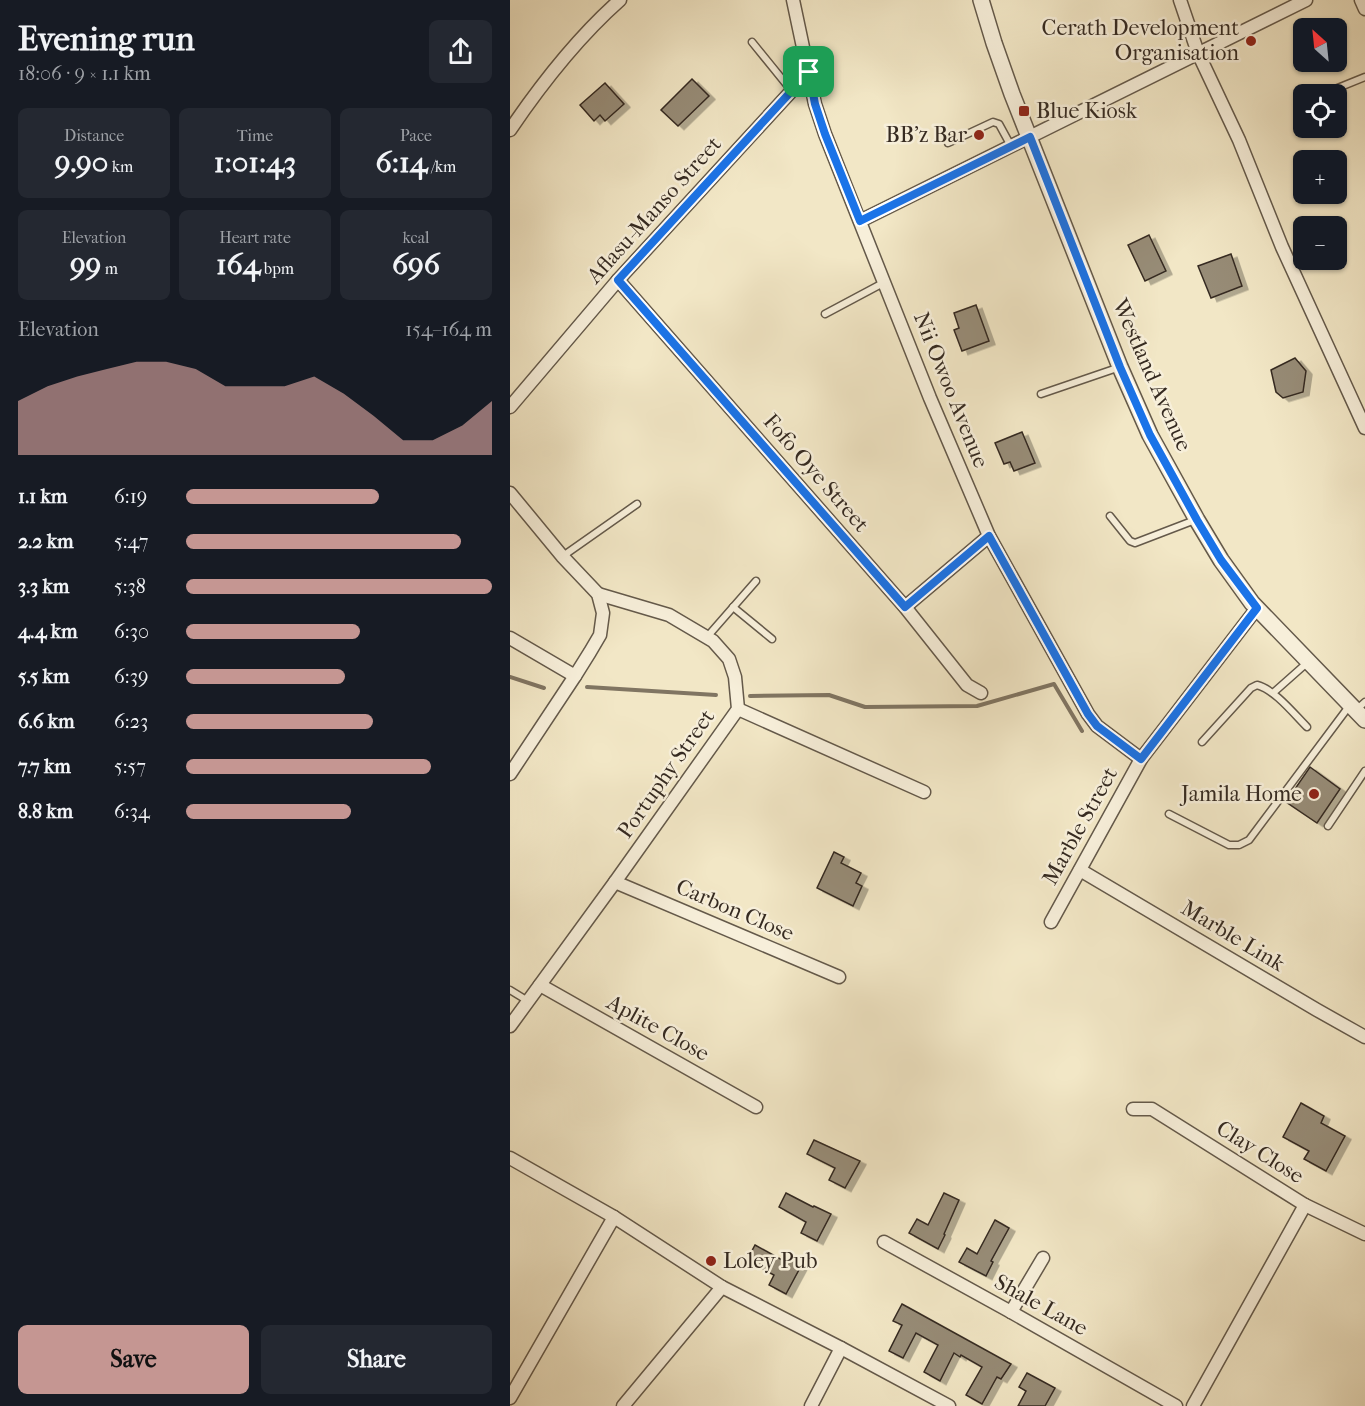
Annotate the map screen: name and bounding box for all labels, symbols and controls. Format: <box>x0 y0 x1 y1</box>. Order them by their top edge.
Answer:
place label: Cerath Development Organisation <box>1042 15 1239 66</box>
north arrow <box>1293 18 1347 72</box>
map controls <box>1293 18 1347 270</box>
text: Evening run <box>18 20 195 59</box>
button: share <box>429 20 492 83</box>
marker: Cerath Development Organisation <box>1244 34 1258 48</box>
pin <box>783 46 834 97</box>
icon: arrive <box>792 55 825 88</box>
text: 18:06 · 9 × 1.1 km <box>18 62 151 85</box>
button: locate <box>1293 84 1347 138</box>
place label: Blue Kiosk <box>1036 98 1138 124</box>
marker: Blue Kiosk <box>1017 104 1031 118</box>
place label: BB'z Bar <box>886 122 968 148</box>
text: Distance <box>64 126 124 145</box>
text: Time <box>237 126 273 145</box>
text: Pace <box>400 126 432 145</box>
marker: BB'z Bar <box>972 128 986 142</box>
street label: Aflasu-Manso Street <box>581 131 727 289</box>
text: 9.90 <box>55 145 108 180</box>
text: 1:01:43 <box>214 145 296 180</box>
text: 6:14 <box>376 145 428 180</box>
button: + <box>1293 150 1347 204</box>
text: km <box>108 157 133 176</box>
text: /km <box>428 157 456 176</box>
button: − <box>1293 216 1347 270</box>
text: Elevation <box>62 228 126 247</box>
text: Heart rate <box>219 228 291 247</box>
text: kcal <box>403 228 429 247</box>
text: 99 <box>70 247 101 282</box>
text: 164 <box>216 247 260 282</box>
text: 696 <box>392 247 440 282</box>
text: m <box>101 259 118 278</box>
text: bpm <box>260 259 294 278</box>
street label: Westland Avenue <box>1106 294 1197 455</box>
street label: Nii Owoo Avenue <box>908 308 994 472</box>
text: Elevation <box>18 318 99 341</box>
text: 154–164 m <box>405 318 492 341</box>
street label: Fofo Oye Street <box>758 409 874 537</box>
text: 1.1 km <box>18 485 67 508</box>
text: 6:19 <box>114 485 147 508</box>
text: 2.2 km <box>18 530 74 553</box>
text: 5:47 <box>114 530 148 553</box>
text: 3.3 km <box>18 575 69 598</box>
text: 5:38 <box>114 575 146 598</box>
text: 4.4 km <box>18 620 78 643</box>
text: 6:30 <box>114 620 149 643</box>
text: 5.5 km <box>18 665 70 688</box>
text: 6:39 <box>114 665 148 688</box>
street label: Portuphy Street <box>612 704 720 843</box>
text: 6.6 km <box>18 710 75 733</box>
text: 6:23 <box>114 710 148 733</box>
text: 7.7 km <box>18 755 71 778</box>
text: 5:57 <box>114 755 146 778</box>
street label: Marble Street <box>1037 762 1123 889</box>
place label: Jamila Home <box>1179 781 1302 807</box>
marker: Jamila Home <box>1307 787 1321 801</box>
text: 8.8 km <box>18 800 73 823</box>
text: 6:34 <box>114 800 150 823</box>
street label: Carbon Close <box>672 874 798 946</box>
street label: Marble Link <box>1176 895 1290 977</box>
street label: Aplite Close <box>601 989 714 1067</box>
street label: Clay Close <box>1212 1115 1309 1189</box>
place label: Loley Pub <box>723 1248 817 1274</box>
marker: Loley Pub <box>704 1254 718 1268</box>
street label: Shale Lane <box>990 1269 1092 1341</box>
button: Save <box>18 1325 249 1394</box>
button: Share <box>261 1325 492 1394</box>

